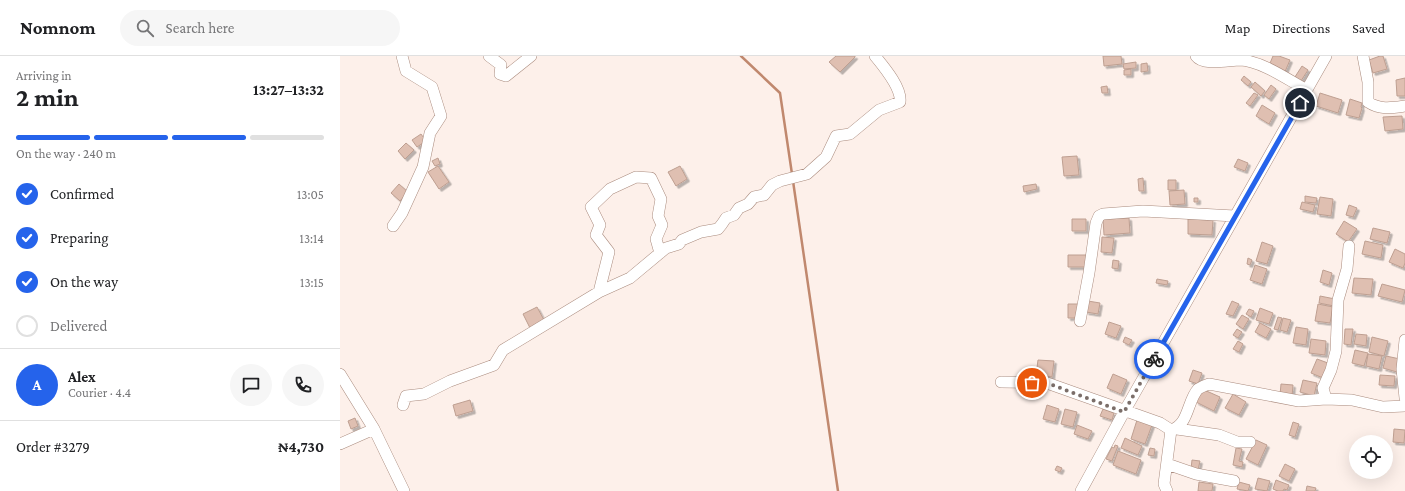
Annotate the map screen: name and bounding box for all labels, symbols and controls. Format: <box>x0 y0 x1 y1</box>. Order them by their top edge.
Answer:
search box <box>120 10 400 46</box>
text: Nomnom <box>20 17 96 38</box>
icon: search <box>134 17 156 39</box>
text: Search here <box>166 20 234 36</box>
text: Map <box>1225 20 1250 36</box>
text: Directions <box>1272 20 1330 36</box>
text: Saved <box>1352 20 1385 36</box>
text: Arriving in <box>16 68 72 83</box>
text: 13:27–13:32 <box>253 82 324 98</box>
text: 2 min <box>16 83 79 112</box>
pin <box>1283 86 1317 120</box>
icon: home <box>1289 92 1311 114</box>
text: On the way · 240 m <box>16 146 116 161</box>
icon: check <box>16 183 38 205</box>
text: Confirmed <box>50 186 114 202</box>
text: 13:05 <box>297 187 324 202</box>
icon: check <box>16 227 38 249</box>
text: Preparing <box>50 230 109 246</box>
text: 13:14 <box>300 231 324 246</box>
icon: check <box>16 271 38 293</box>
text: On the way <box>50 274 118 290</box>
text: 13:15 <box>300 275 324 290</box>
text: Delivered <box>50 318 107 334</box>
courier <box>1134 339 1174 379</box>
icon: bike <box>1143 348 1165 370</box>
button: chat <box>230 364 272 406</box>
button: phone <box>282 364 324 406</box>
pin <box>1015 366 1049 400</box>
text: Alex <box>68 369 96 385</box>
icon: bag <box>1021 372 1043 394</box>
text: A <box>33 377 41 393</box>
text: Courier · 4.4 <box>68 385 131 400</box>
map controls <box>1349 435 1393 479</box>
button: locate <box>1349 435 1393 479</box>
text: Order #3279 <box>16 439 90 455</box>
text: ₦4,730 <box>278 439 324 455</box>

